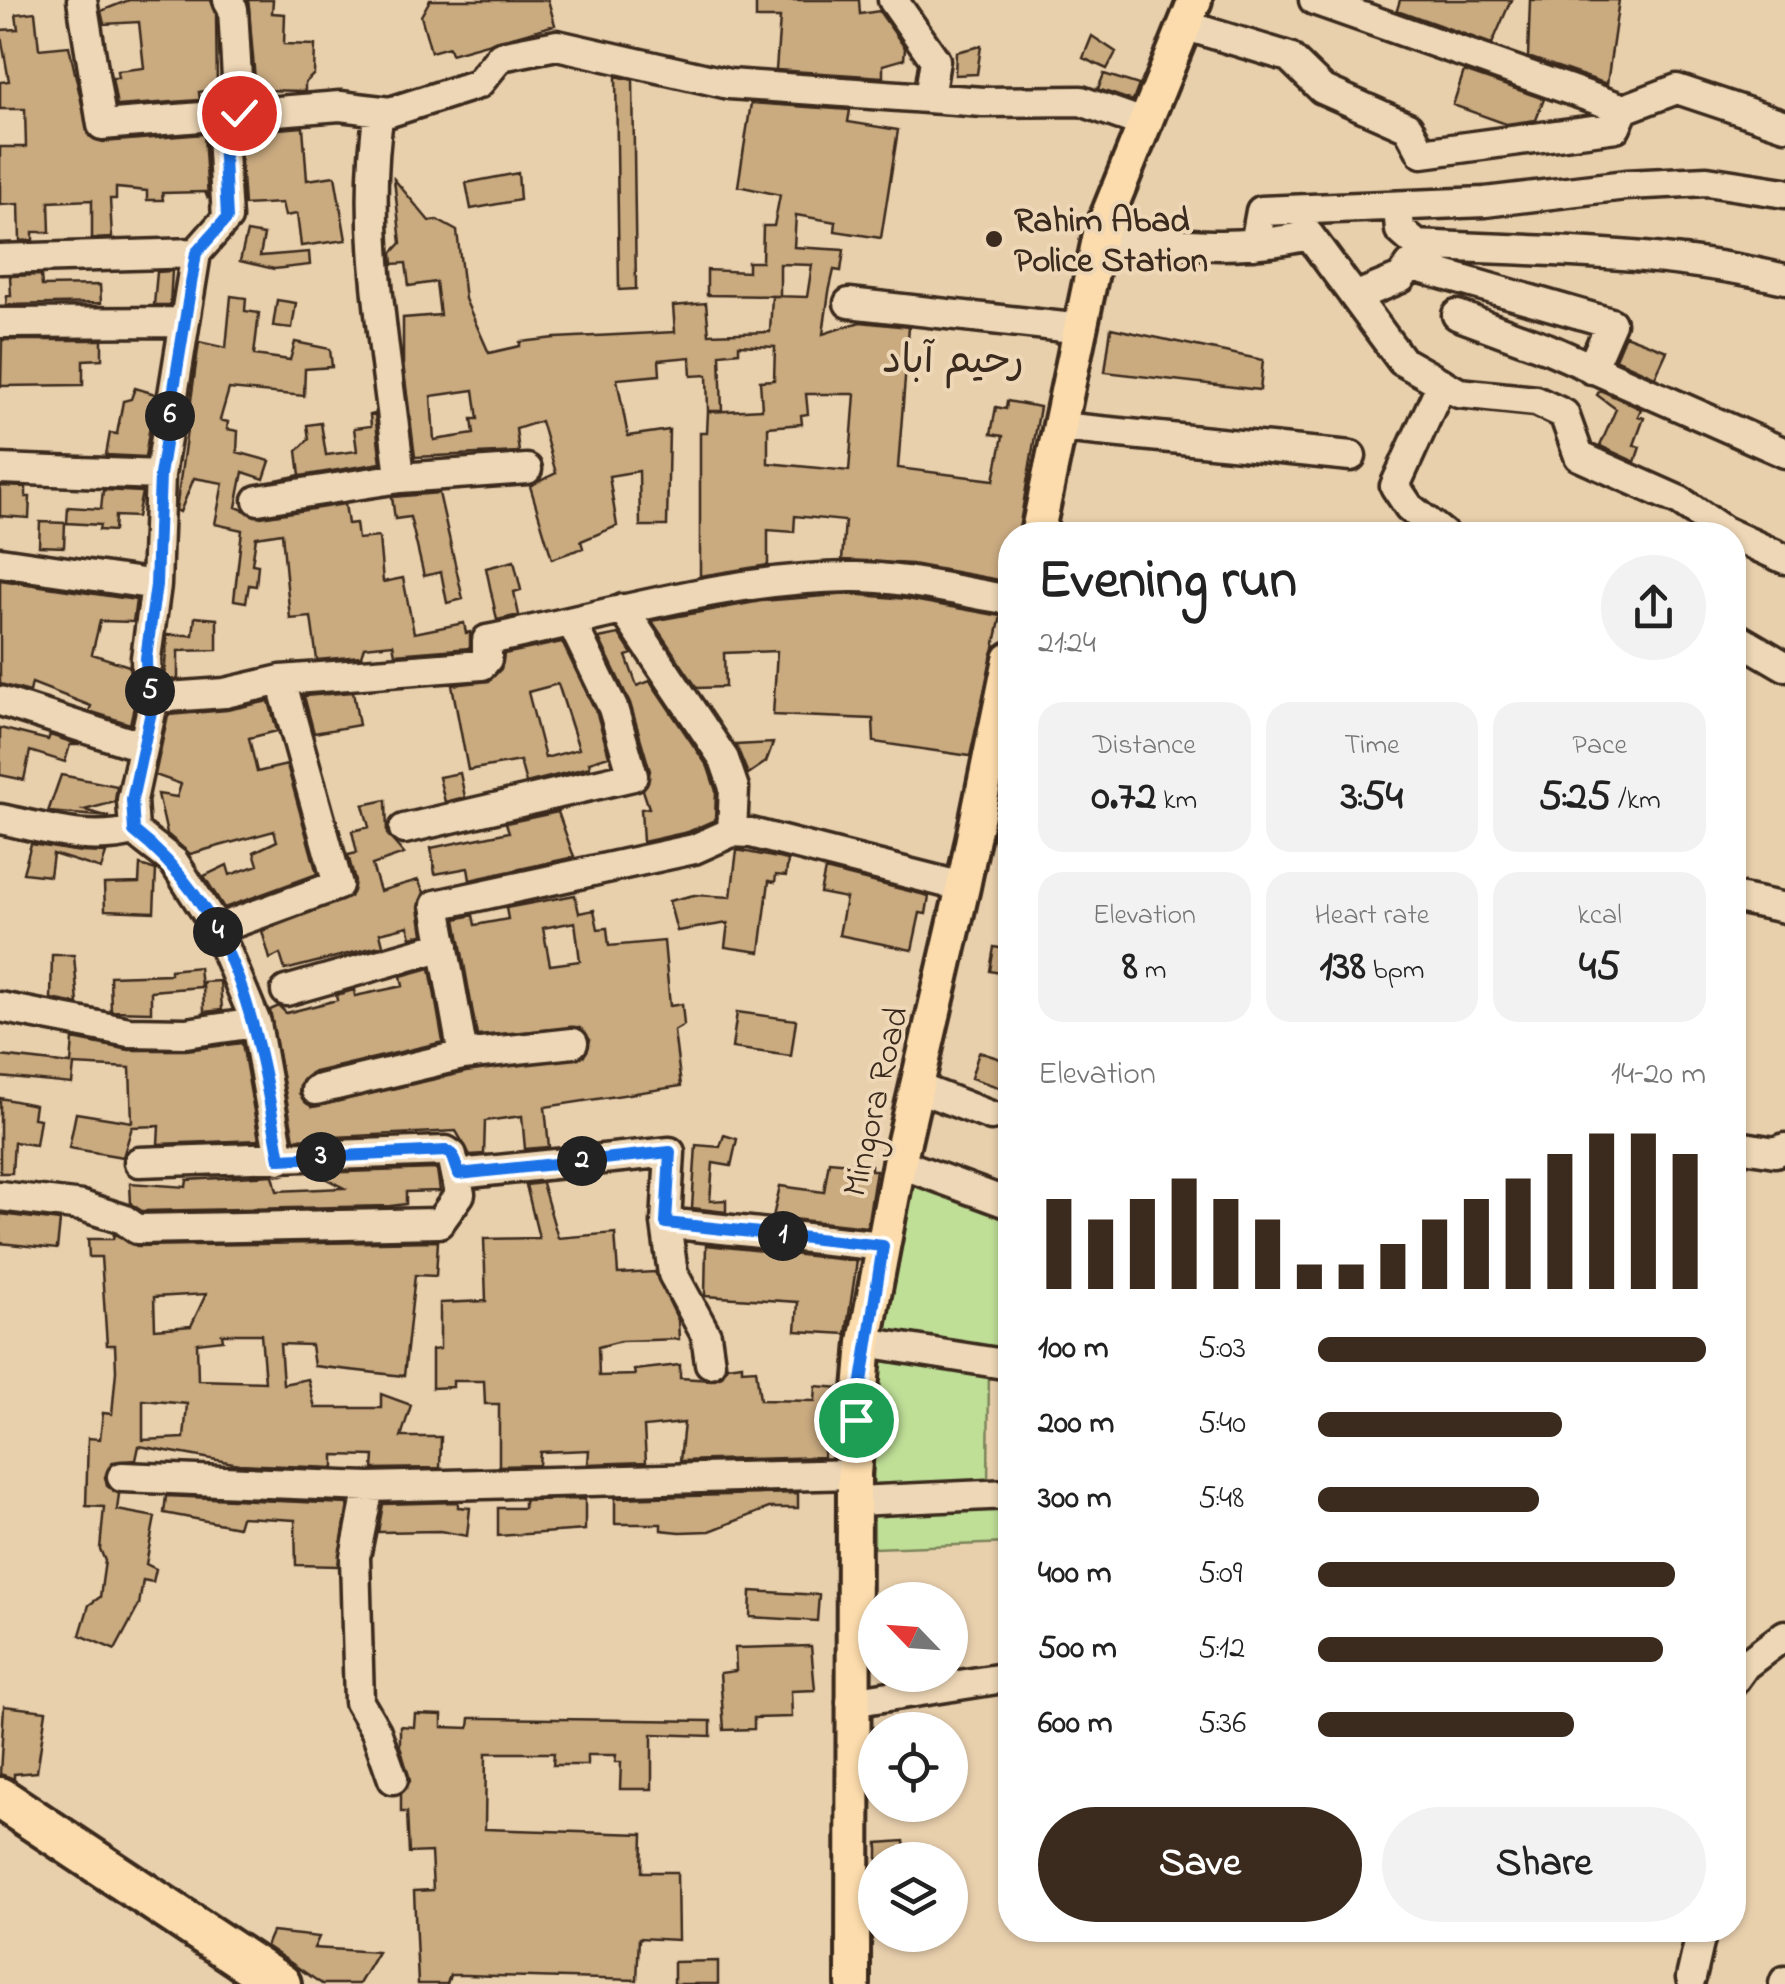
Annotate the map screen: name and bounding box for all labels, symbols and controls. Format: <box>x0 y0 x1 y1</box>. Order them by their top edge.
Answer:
pin <box>197 71 282 156</box>
icon: check <box>212 86 267 141</box>
place label: Rahim Abad Police Station <box>1014 197 1208 288</box>
marker: Rahim Abad Police Station <box>983 228 1005 250</box>
district label: رحیم آباد <box>882 333 1024 392</box>
pin: 6 <box>145 391 195 441</box>
text: 6 <box>164 395 176 436</box>
text: Evening run <box>1038 543 1297 623</box>
button: share <box>1601 555 1706 660</box>
text: 21:24 <box>1038 621 1096 668</box>
pin: 5 <box>125 666 175 716</box>
text: 5 <box>142 670 158 711</box>
text: Distance <box>1093 726 1196 767</box>
text: Time <box>1344 726 1400 767</box>
text: Pace <box>1572 726 1627 767</box>
text: 0.72 <box>1091 767 1156 828</box>
text: 3:54 <box>1341 767 1403 828</box>
text: 5:25 <box>1539 767 1611 828</box>
text: km <box>1156 781 1197 822</box>
text: /km <box>1611 781 1661 822</box>
text: Elevation <box>1093 896 1196 937</box>
text: Heart rate <box>1315 896 1429 937</box>
text: kcal <box>1577 896 1622 937</box>
pin: 4 <box>193 907 243 957</box>
text: 4 <box>212 911 224 952</box>
text: 8 <box>1122 937 1138 998</box>
text: 138 <box>1319 937 1366 998</box>
text: 45 <box>1579 937 1620 998</box>
text: m <box>1138 951 1167 992</box>
text: bpm <box>1366 951 1425 992</box>
street label: Mingora Road <box>831 1002 924 1202</box>
text: Elevation <box>1038 1052 1156 1099</box>
text: 14–20 m <box>1611 1052 1706 1099</box>
pin: 3 <box>296 1132 346 1182</box>
text: 3 <box>315 1136 327 1177</box>
pin: 2 <box>557 1136 607 1186</box>
text: 2 <box>575 1140 589 1181</box>
pin: 1 <box>758 1211 808 1261</box>
text: 1 <box>779 1215 787 1256</box>
text: 100 m <box>1038 1326 1109 1373</box>
text: 5:03 <box>1198 1326 1246 1373</box>
pin <box>814 1378 899 1463</box>
icon: arrive <box>829 1393 884 1448</box>
text: 200 m <box>1038 1401 1114 1448</box>
text: 5:40 <box>1198 1401 1246 1448</box>
text: 300 m <box>1038 1476 1112 1523</box>
text: 5:48 <box>1198 1476 1244 1523</box>
text: 400 m <box>1038 1551 1112 1598</box>
text: 5:09 <box>1198 1551 1242 1598</box>
north arrow <box>858 1582 968 1692</box>
map controls <box>858 1582 968 1952</box>
text: 500 m <box>1038 1626 1117 1673</box>
text: 5:12 <box>1198 1626 1245 1673</box>
text: 600 m <box>1038 1701 1113 1748</box>
text: 5:36 <box>1198 1701 1246 1748</box>
button: locate <box>858 1712 968 1822</box>
button: Save <box>1038 1807 1362 1922</box>
button: Share <box>1382 1807 1706 1922</box>
button: layers <box>858 1842 968 1952</box>

